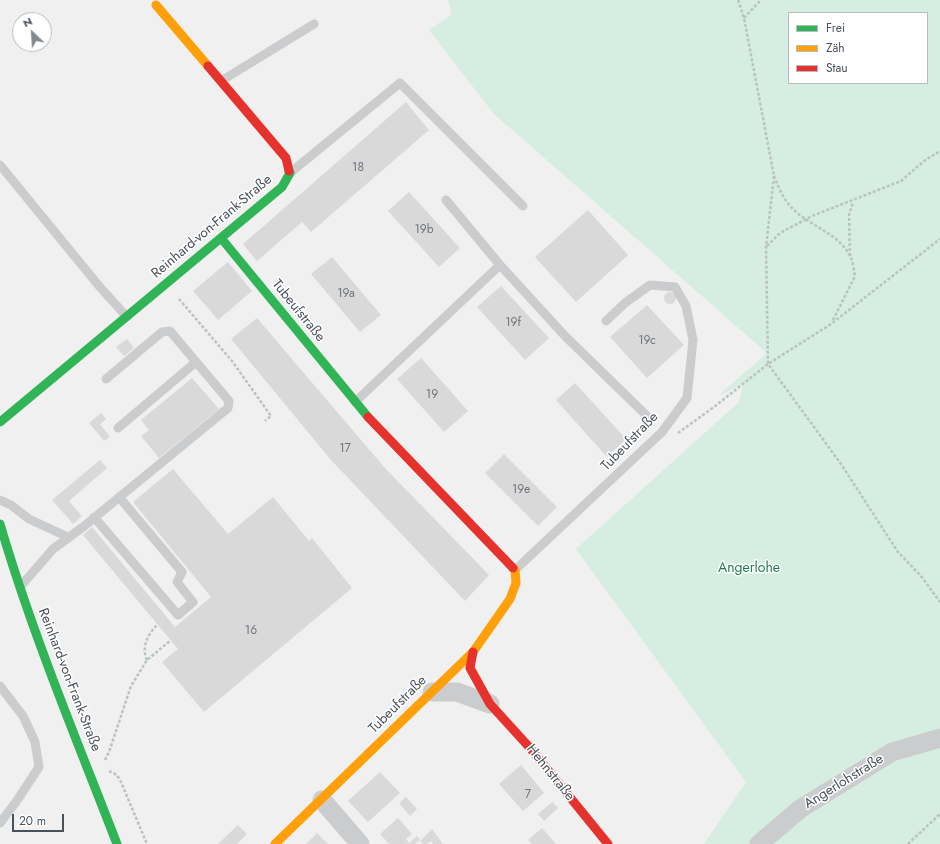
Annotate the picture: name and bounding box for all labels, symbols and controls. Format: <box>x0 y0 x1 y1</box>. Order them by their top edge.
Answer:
north arrow <box>12 12 52 52</box>
legend <box>788 12 928 84</box>
text: N <box>20 13 35 31</box>
text: Frei <box>826 19 845 37</box>
text: Zäh <box>826 39 845 57</box>
text: Stau <box>826 59 848 77</box>
house number: 18 <box>352 161 364 175</box>
street label: Reinhard-von-Frank-Straße <box>148 172 276 282</box>
house number: 19b <box>414 223 434 237</box>
street label: Tubeufstraße <box>268 277 328 345</box>
house number: 19a <box>337 287 355 301</box>
house number: 19f <box>505 316 521 330</box>
house number: 19c <box>638 334 656 348</box>
house number: 19 <box>426 388 438 402</box>
street label: Tubeufstraße <box>598 409 662 475</box>
house number: 17 <box>339 442 351 456</box>
house number: 19e <box>512 483 530 497</box>
park label: Angerlohe <box>718 561 780 577</box>
street label: Reinhard-von-Frank-Straße <box>34 606 104 754</box>
house number: 16 <box>245 624 257 638</box>
street label: Tubeufstraße <box>366 673 430 737</box>
street label: Hehnstraße <box>522 741 578 805</box>
street label: Angerlohstraße <box>801 751 887 813</box>
house number: 7 <box>525 788 531 802</box>
scale bar <box>14 806 66 832</box>
text: 20 m <box>19 812 46 830</box>

